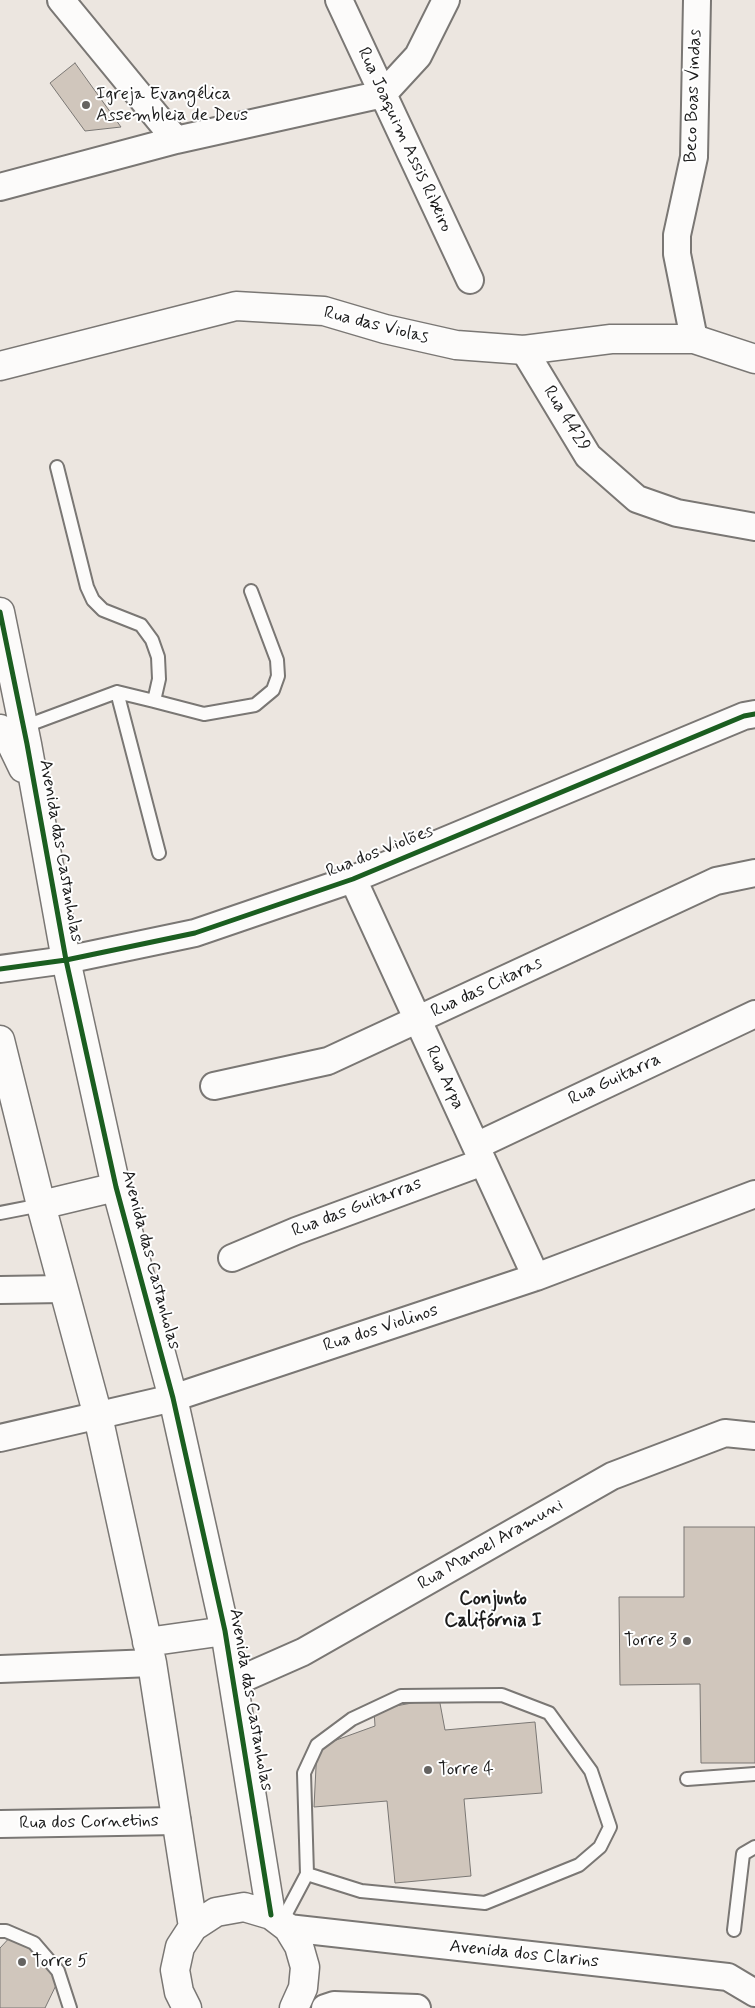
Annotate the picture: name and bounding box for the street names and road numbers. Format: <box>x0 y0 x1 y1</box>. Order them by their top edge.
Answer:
street label: Beco Boas Vindas <box>681 29 707 163</box>
street label: Rua Joaquim Assis Ribeiro <box>352 44 456 236</box>
street label: Rua das Violas <box>321 303 431 349</box>
street label: Rua 4429 <box>537 382 595 456</box>
street label: Avenida das Castanholas <box>33 758 87 944</box>
street label: Rua dos Violões <box>323 821 437 883</box>
street label: Rua das Citaras <box>428 953 546 1023</box>
street label: Rua Arpa <box>420 1043 468 1113</box>
street label: Rua Guitarra <box>565 1049 665 1111</box>
street label: Avenida das Castanholas <box>116 1168 184 1352</box>
street label: Rua das Guitarras <box>289 1173 425 1243</box>
street label: Rua dos Violinos <box>321 1300 441 1358</box>
street label: Rua Manoel Aramuni <box>414 1495 568 1595</box>
street label: Avenida das Castanholas <box>223 1607 277 1793</box>
street label: Rua dos Cornetins <box>19 1811 159 1835</box>
street label: Avenida dos Clarins <box>448 1936 600 1974</box>

